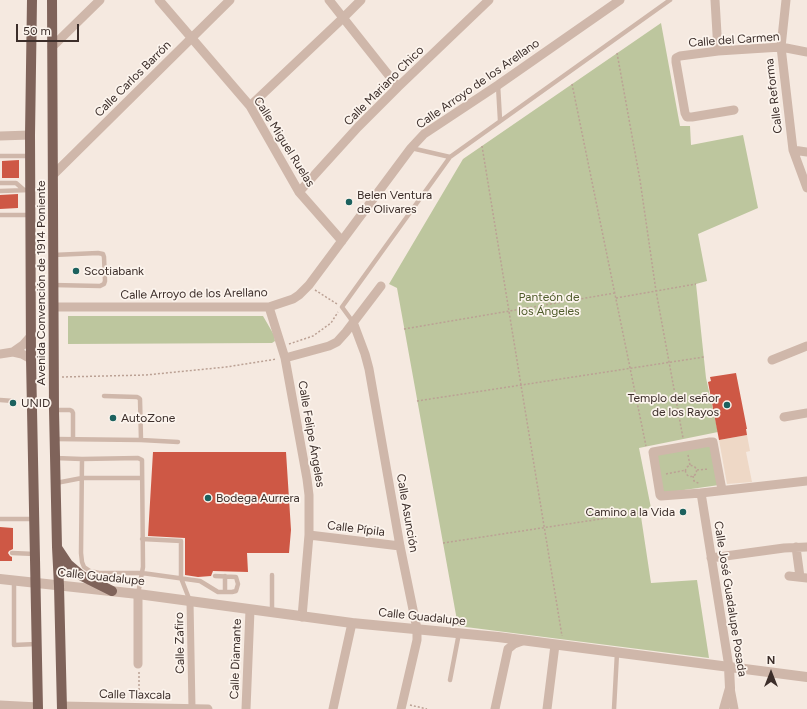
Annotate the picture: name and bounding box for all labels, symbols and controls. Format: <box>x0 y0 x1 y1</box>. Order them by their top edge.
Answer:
scale bar <box>18 16 81 42</box>
text: 50 m <box>23 24 51 38</box>
street label: Calle del Carmen <box>688 30 780 50</box>
street label: Calle Arroyo de los Arellano <box>414 36 542 132</box>
street label: Calle Carlos Barrón <box>92 38 174 120</box>
street label: Calle Mariano Chico <box>341 43 427 129</box>
street label: Calle Reforma <box>762 58 786 134</box>
street label: Calle Miguel Ruelas <box>250 94 318 190</box>
street label: Avenida Convención de 1914 Poniente <box>34 181 48 385</box>
place label: Belen Ventura de Olivares <box>357 188 432 216</box>
marker: Belen Ventura de Olivares <box>344 197 354 207</box>
place label: Scotiabank <box>84 264 144 278</box>
marker: Scotiabank <box>71 266 81 276</box>
street label: Calle Arroyo de los Arellano <box>120 286 268 302</box>
park label: Panteón de los Ángeles <box>518 290 580 318</box>
street label: Calle Felipe Ángeles <box>295 380 327 488</box>
place label: Templo del señor de los Rayos <box>628 391 719 419</box>
place label: UNID <box>21 396 50 410</box>
marker: UNID <box>8 398 18 408</box>
marker: Templo del señor de los Rayos <box>722 400 732 410</box>
place label: AutoZone <box>121 411 175 425</box>
marker: AutoZone <box>108 413 118 423</box>
street label: Calle Asunción <box>393 473 421 553</box>
place label: Bodega Aurrera <box>216 491 300 505</box>
marker: Bodega Aurrera <box>203 493 213 503</box>
place label: Camino a la Vida <box>586 505 675 519</box>
marker: Camino a la Vida <box>678 507 688 517</box>
street label: Calle Pípila <box>326 518 386 540</box>
street label: Calle José Guadalupe Posada <box>711 520 749 678</box>
street label: Calle Guadalupe <box>57 565 145 589</box>
street label: Calle Guadalupe <box>378 605 466 629</box>
street label: Calle Zafiro <box>172 612 188 674</box>
street label: Calle Diamante <box>227 618 245 700</box>
north arrow <box>751 653 791 693</box>
text: N <box>767 654 775 667</box>
street label: Calle Tlaxcala <box>99 687 171 703</box>

